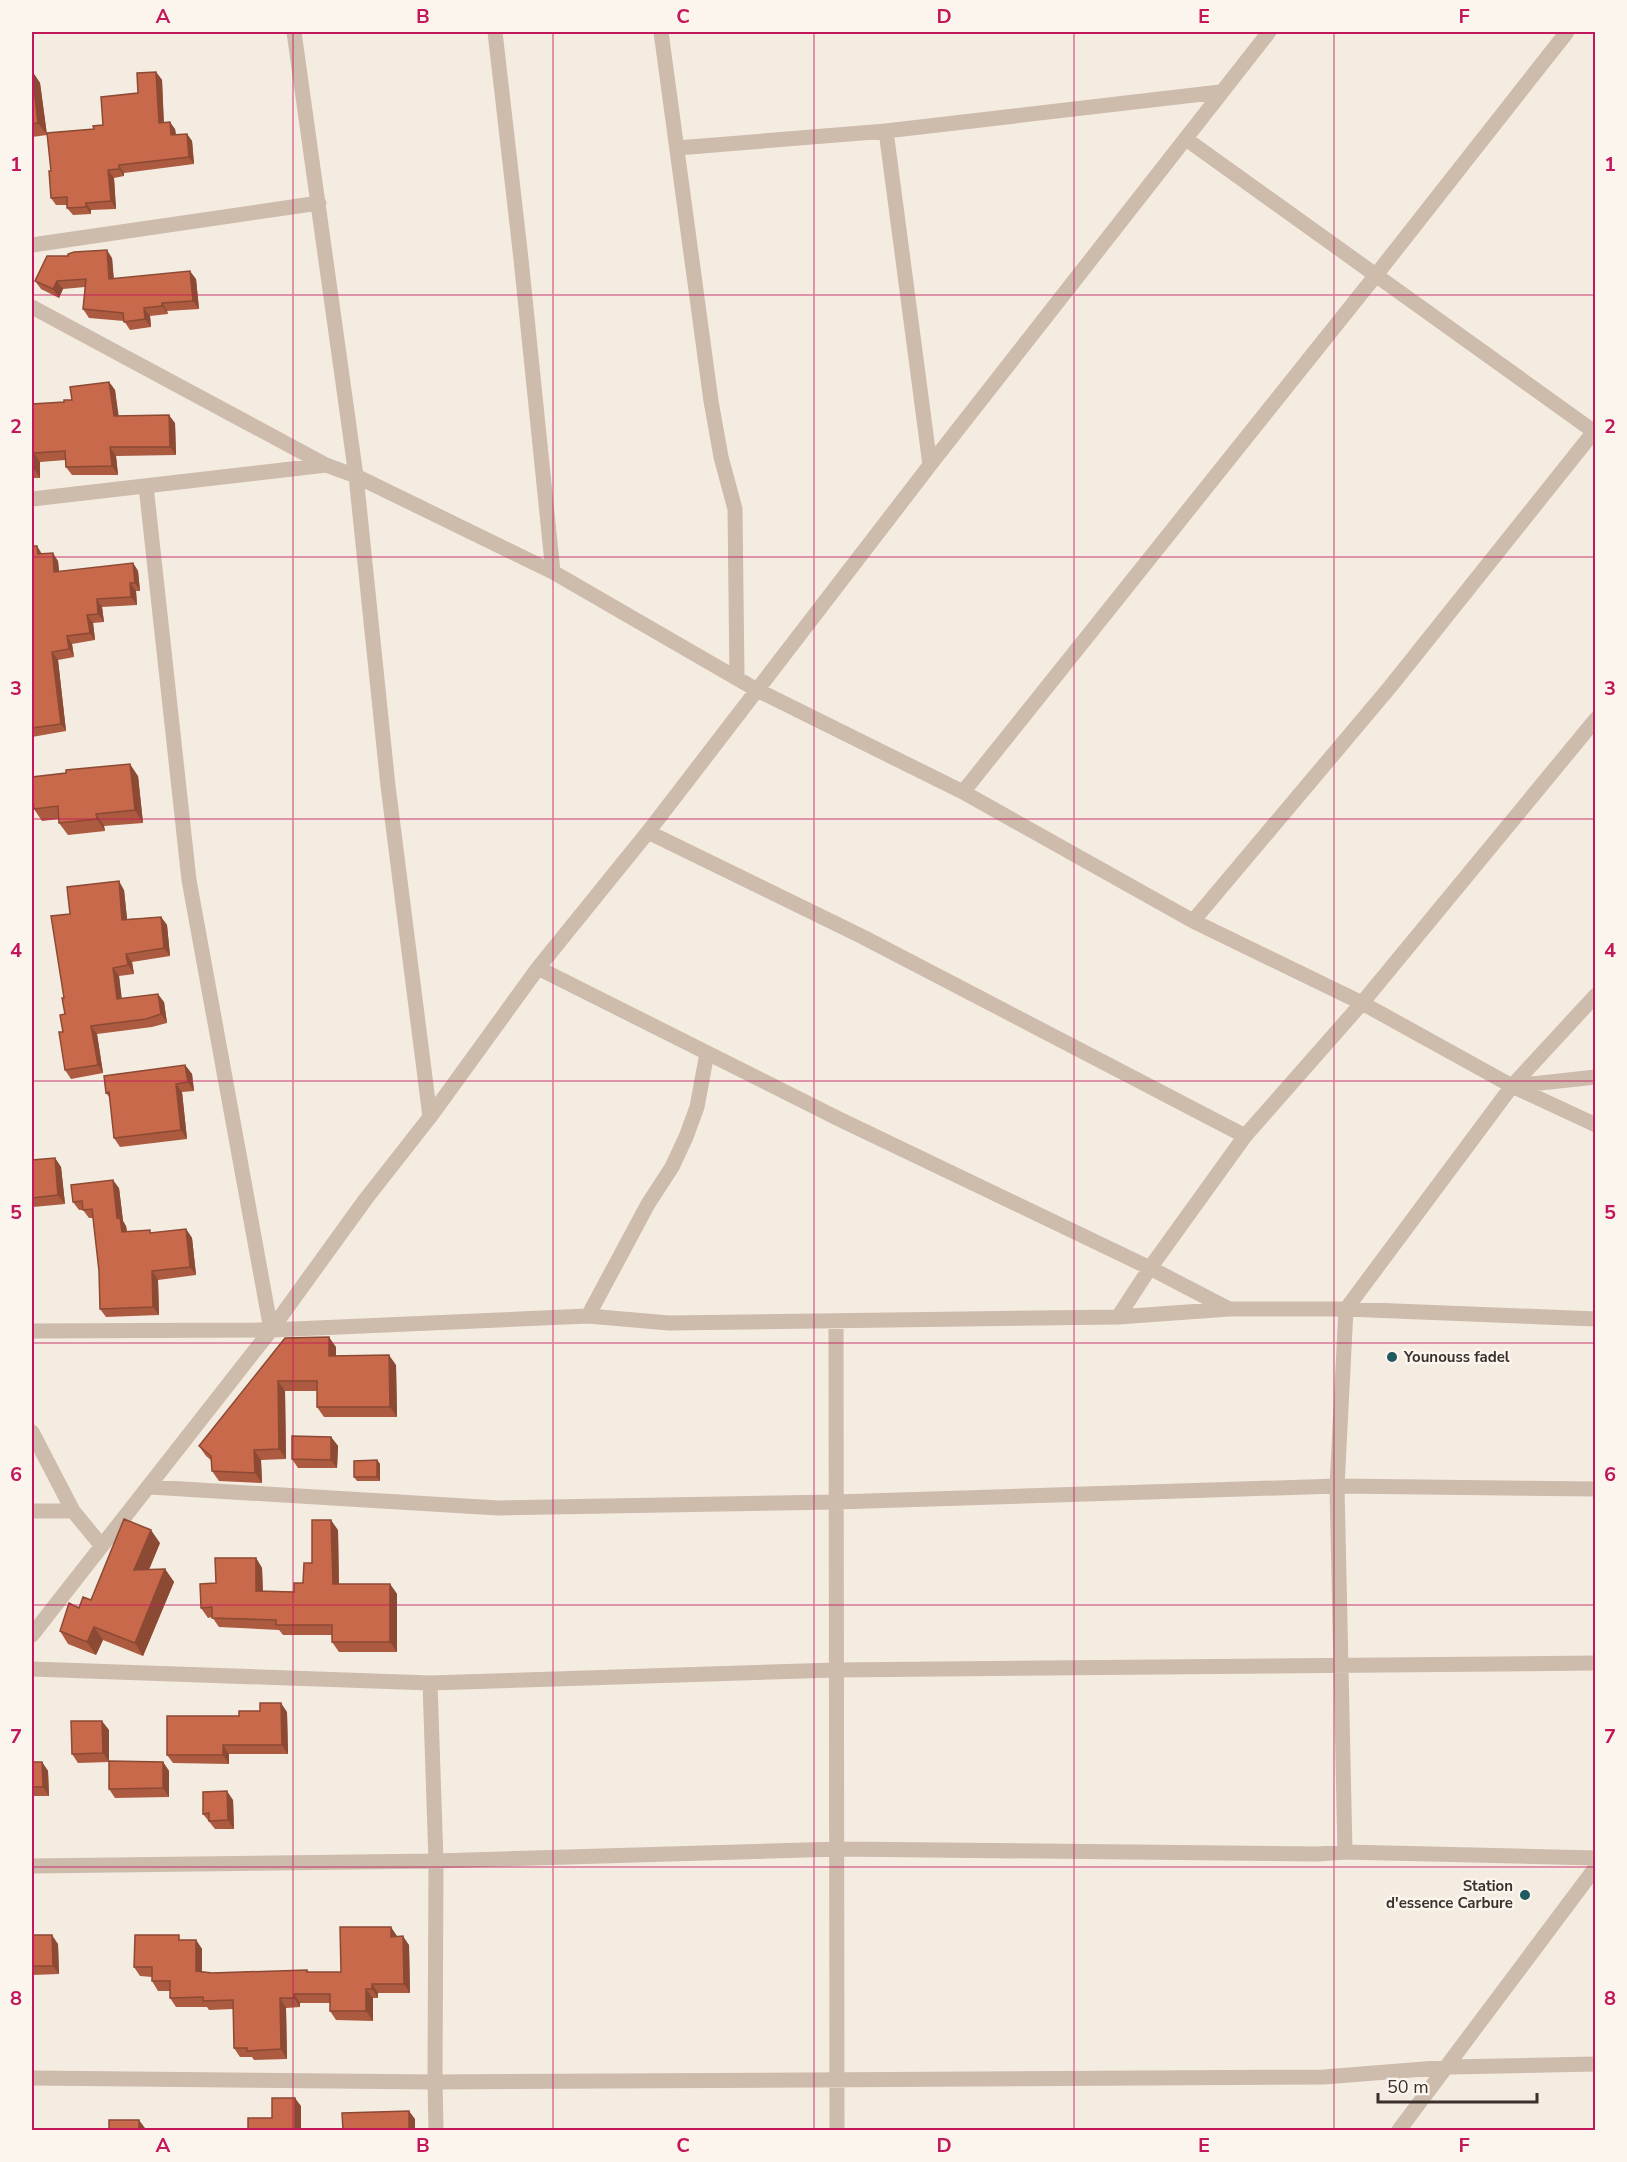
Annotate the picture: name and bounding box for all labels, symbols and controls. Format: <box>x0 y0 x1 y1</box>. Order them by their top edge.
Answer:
text: A <box>156 3 171 30</box>
text: B <box>416 3 430 30</box>
text: C <box>676 3 690 30</box>
text: D <box>936 3 952 30</box>
text: E <box>1198 3 1210 30</box>
text: F <box>1458 3 1470 30</box>
text: 1 <box>10 151 22 178</box>
text: 1 <box>1604 151 1616 178</box>
text: 2 <box>10 413 22 440</box>
text: 2 <box>1604 413 1616 440</box>
text: 3 <box>10 675 22 702</box>
text: 3 <box>1604 675 1616 702</box>
text: 4 <box>10 937 22 964</box>
text: 4 <box>1604 937 1616 964</box>
text: 5 <box>10 1199 22 1226</box>
text: 5 <box>1604 1199 1616 1226</box>
place label: Younouss fadel <box>1403 1347 1510 1367</box>
marker: Younouss fadel <box>1385 1350 1399 1364</box>
text: 6 <box>10 1461 22 1488</box>
text: 6 <box>1604 1461 1616 1488</box>
text: 7 <box>10 1723 22 1750</box>
text: 7 <box>1604 1723 1616 1750</box>
place label: Station d'essence Carbure <box>1386 1876 1513 1913</box>
marker: Station d'essence Carbure <box>1518 1888 1532 1902</box>
text: 8 <box>10 1985 22 2012</box>
text: 8 <box>1604 1985 1616 2012</box>
scale bar <box>1378 2066 1537 2104</box>
text: 50 m <box>1387 2075 1429 2099</box>
text: A <box>156 2132 171 2159</box>
text: B <box>416 2132 430 2159</box>
text: C <box>676 2132 690 2159</box>
text: D <box>936 2132 952 2159</box>
text: E <box>1198 2132 1210 2159</box>
text: F <box>1458 2132 1470 2159</box>

